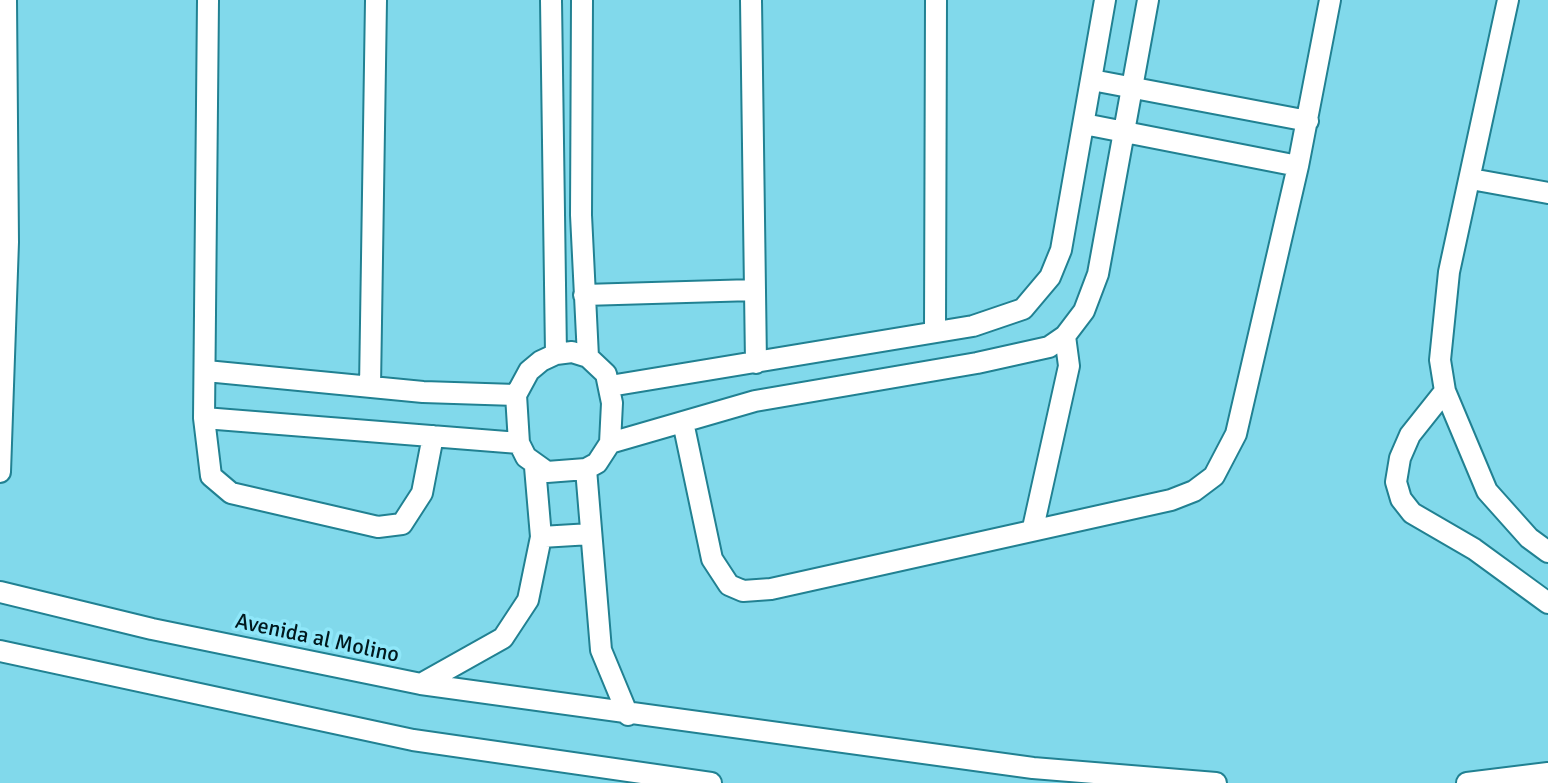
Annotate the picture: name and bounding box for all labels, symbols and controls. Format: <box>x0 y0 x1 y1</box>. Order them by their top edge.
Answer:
street label: Avenida al Molino <box>233 609 401 669</box>

